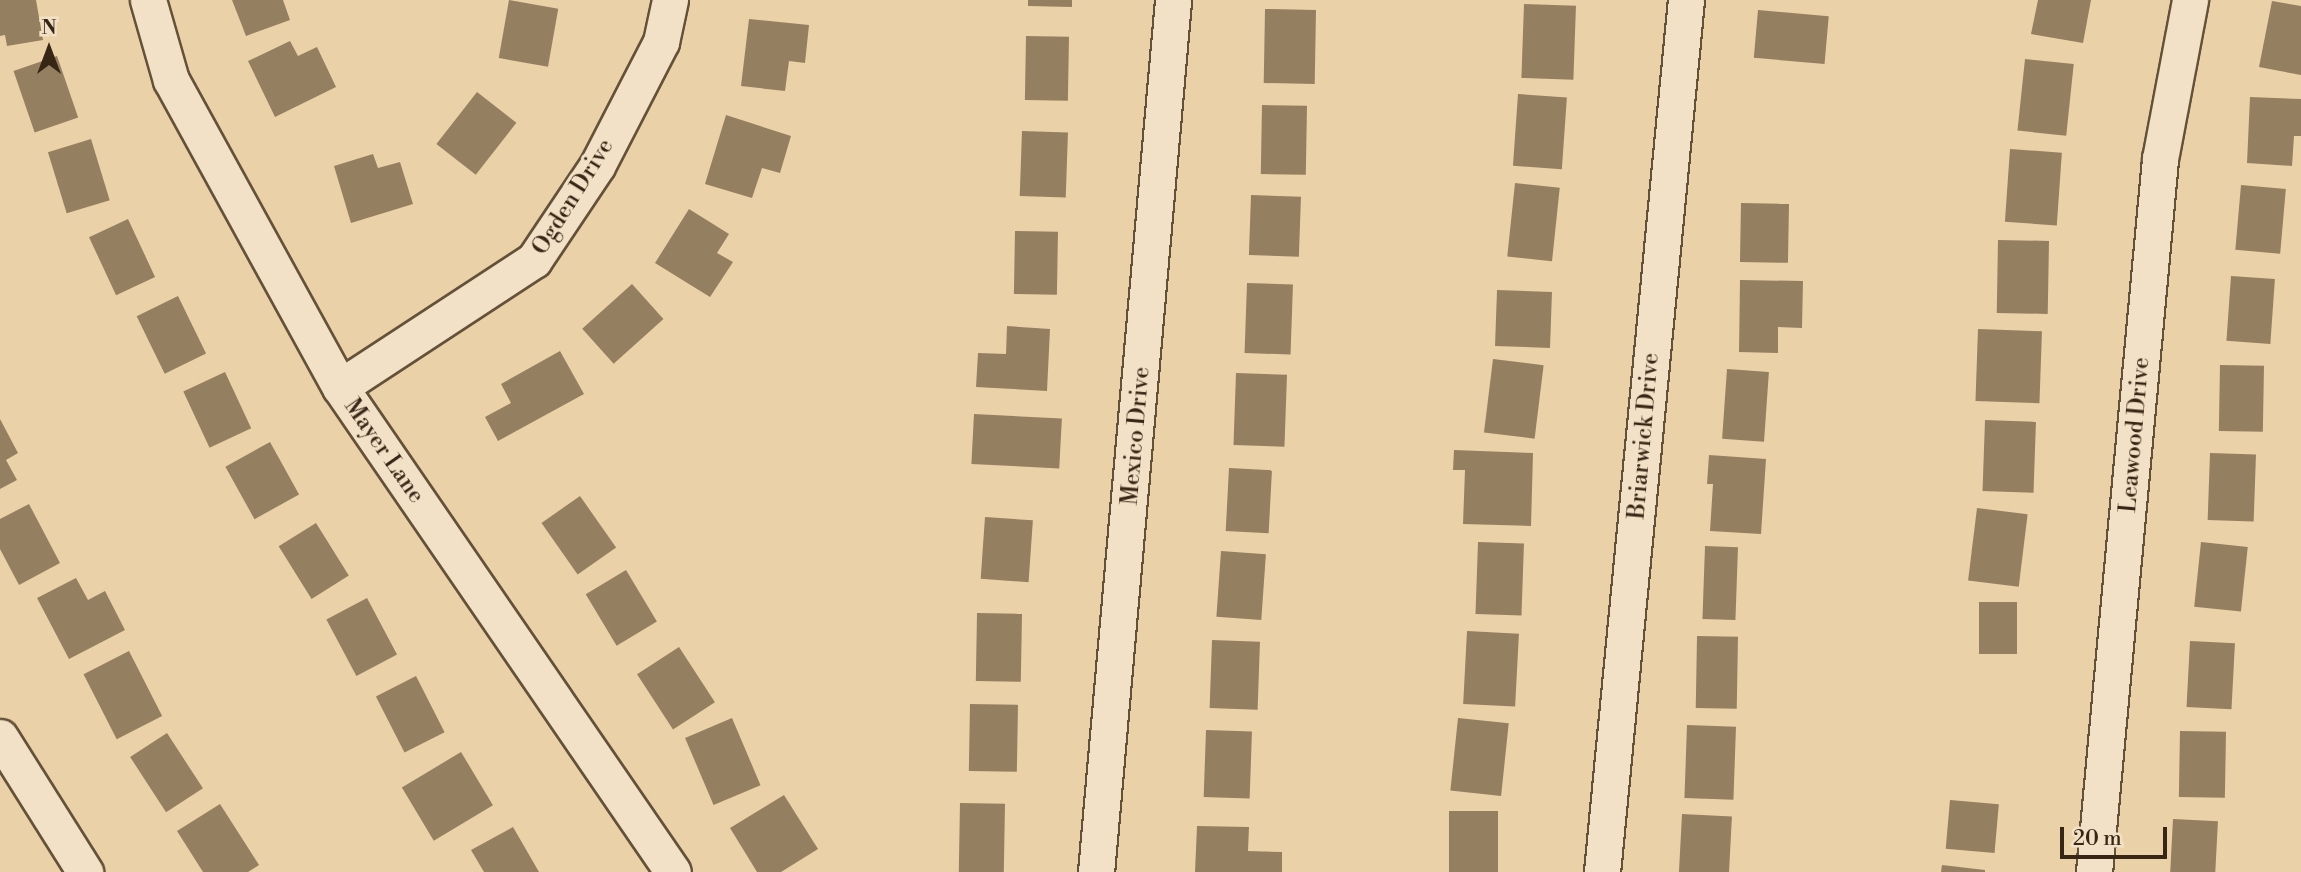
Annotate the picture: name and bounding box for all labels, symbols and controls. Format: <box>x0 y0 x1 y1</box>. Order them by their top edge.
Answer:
north arrow <box>14 14 84 84</box>
text: N <box>41 16 57 40</box>
street label: Ogden Drive <box>526 134 620 260</box>
street label: Briarwick Drive <box>1623 352 1665 520</box>
street label: Leawood Drive <box>2114 356 2156 514</box>
street label: Mexico Drive <box>1116 366 1156 506</box>
street label: Mayer Lane <box>338 393 430 509</box>
scale bar <box>2063 812 2170 856</box>
text: 20 m <box>2073 826 2122 852</box>

